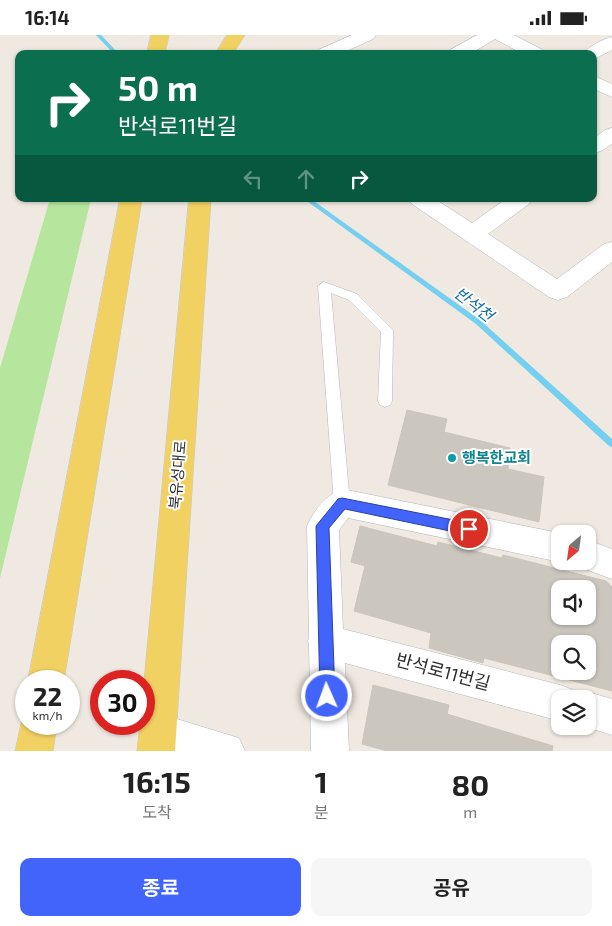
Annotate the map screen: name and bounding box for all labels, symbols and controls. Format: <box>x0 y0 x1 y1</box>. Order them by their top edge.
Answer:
text: 16:14 <box>25 6 70 29</box>
text: 50 m <box>118 66 198 108</box>
icon: right <box>35 70 100 135</box>
text: 반석로11번길 <box>118 112 237 138</box>
icon: left <box>239 165 267 193</box>
icon: ahead <box>292 165 320 193</box>
icon: right <box>345 165 373 193</box>
water label: 반석천 <box>451 283 499 326</box>
street label: 북유성대로 <box>165 440 189 510</box>
place label: 행복한교회 <box>462 448 531 466</box>
marker: 행복한교회 <box>446 452 458 464</box>
pin <box>448 508 490 550</box>
icon: arrive <box>455 515 483 543</box>
north arrow <box>551 525 596 570</box>
map controls <box>551 525 596 735</box>
button: sound <box>551 580 596 625</box>
button: search <box>551 635 596 680</box>
street label: 반석로11번길 <box>393 648 493 694</box>
position arrow <box>300 669 352 721</box>
speed limit sign: 30 <box>90 670 155 735</box>
text: 22 <box>33 681 62 711</box>
button: layers <box>551 690 596 735</box>
text: km/h <box>33 708 62 722</box>
text: 16:15 <box>123 763 191 799</box>
text: 1 <box>315 763 328 799</box>
text: 80 <box>451 766 489 802</box>
text: 도착 <box>142 802 172 821</box>
text: 분 <box>314 802 329 821</box>
text: m <box>463 802 477 821</box>
button: 종료 <box>20 858 301 916</box>
button: 공유 <box>311 858 592 916</box>

